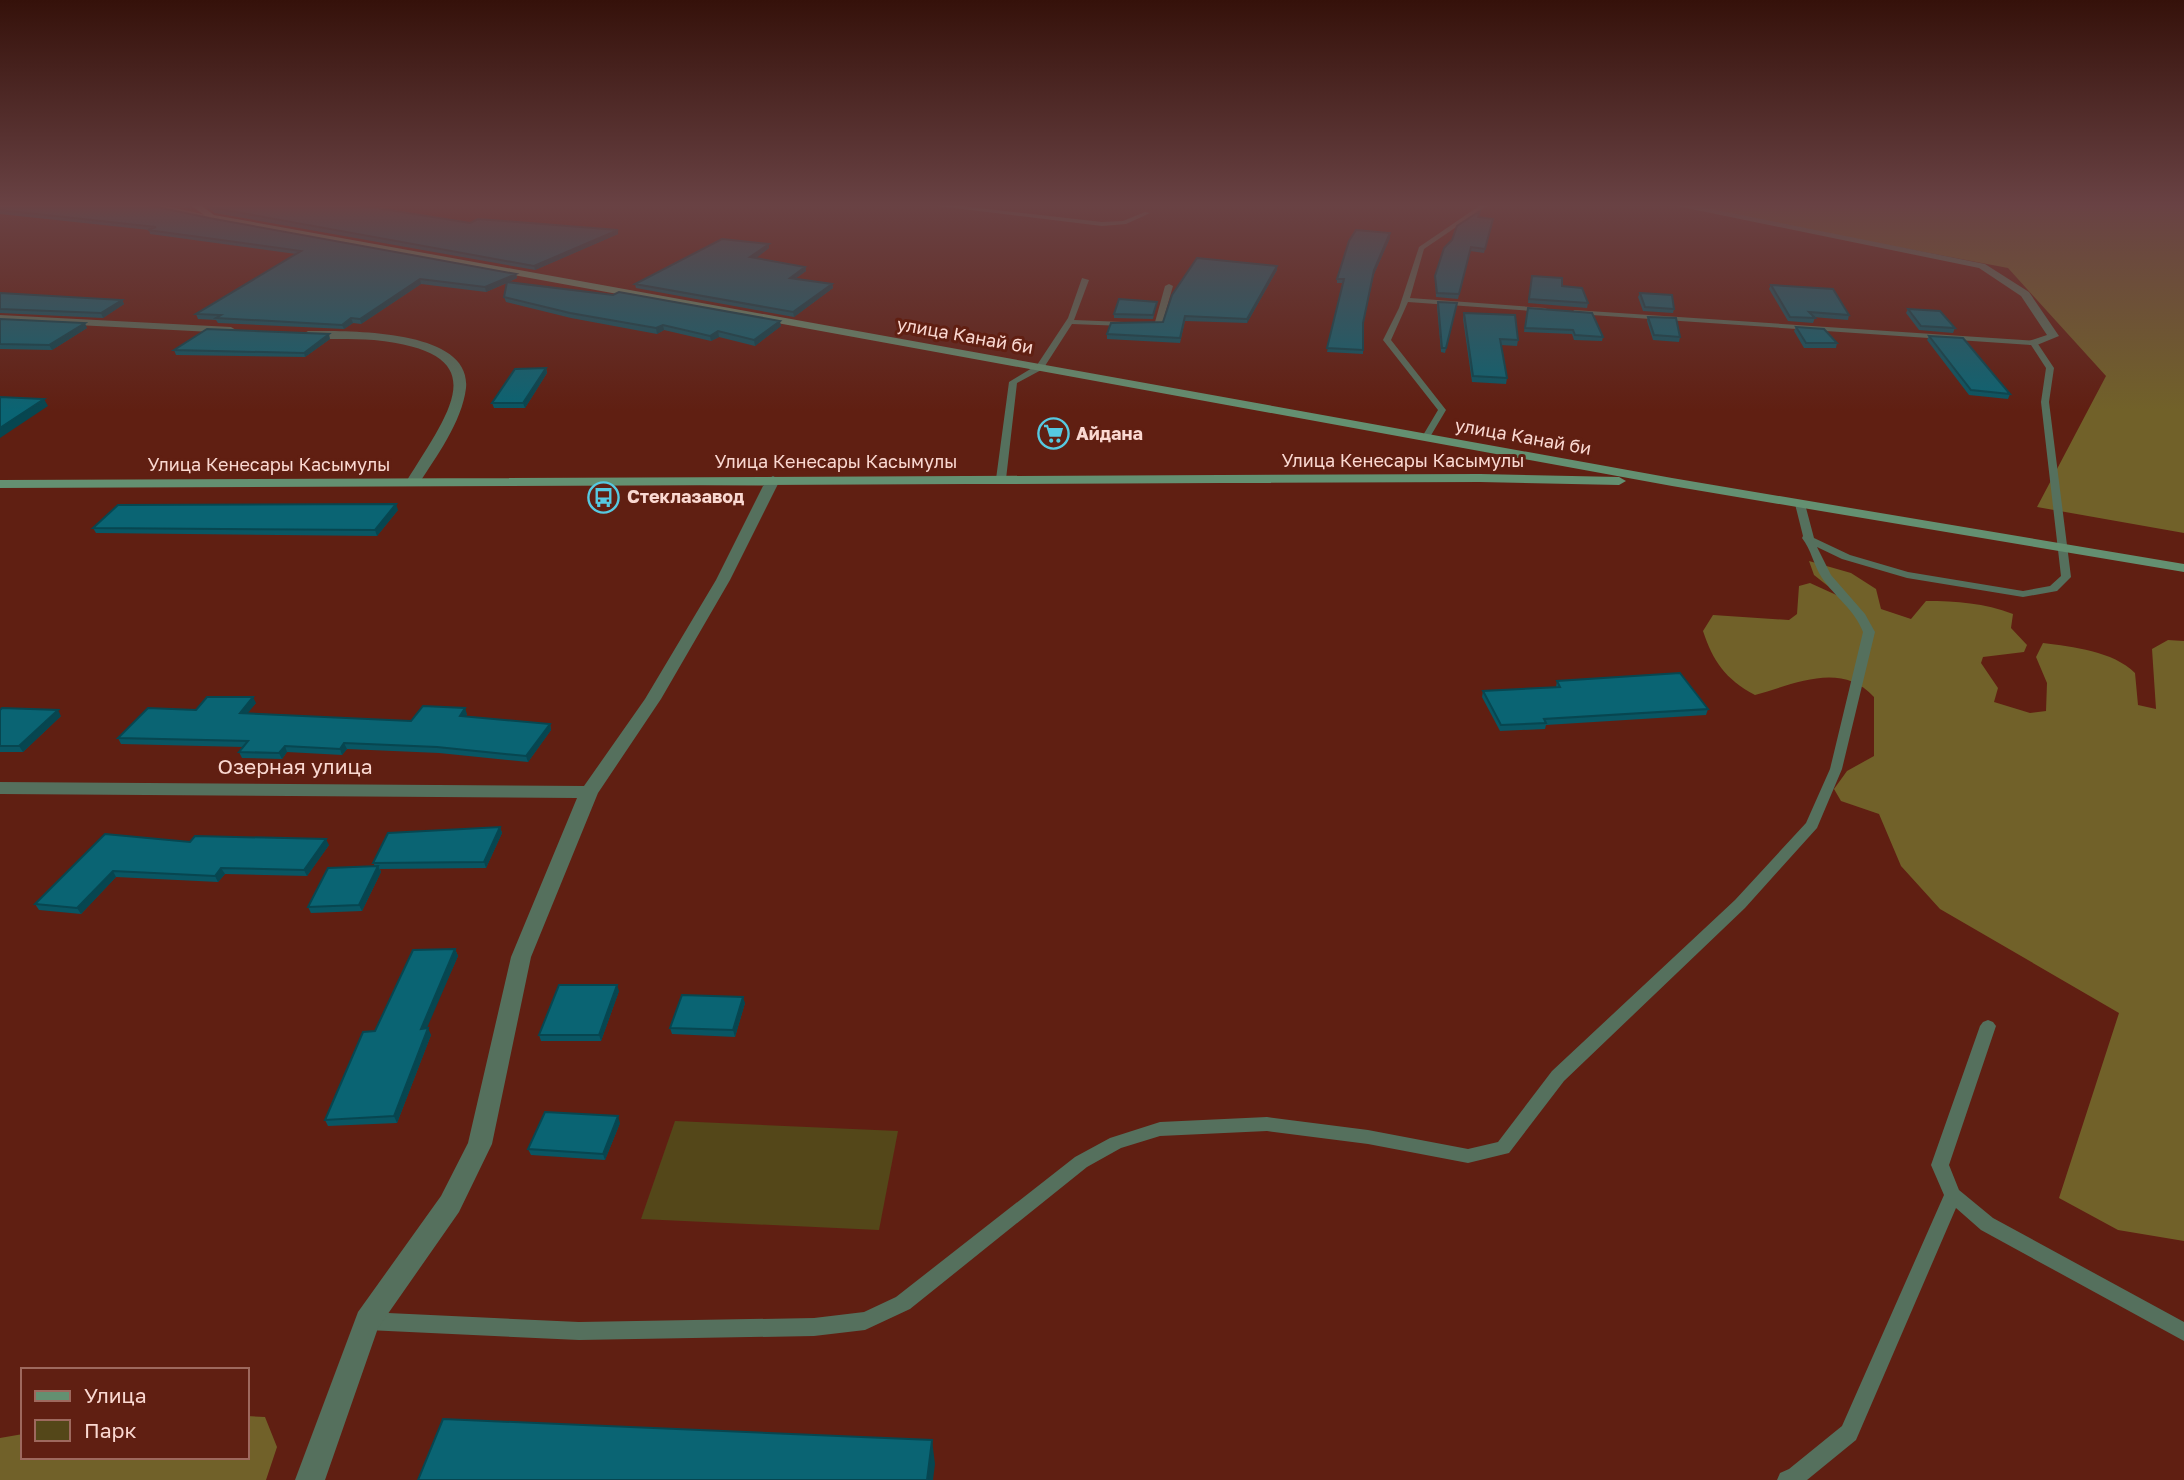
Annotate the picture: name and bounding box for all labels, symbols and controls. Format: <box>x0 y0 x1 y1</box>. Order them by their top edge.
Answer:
street label: улица Канай би <box>895 312 1035 358</box>
street label: улица Канай би <box>1453 413 1593 459</box>
supermarket icon: Айдана <box>1036 417 1070 451</box>
place label: Айдана <box>1076 422 1143 444</box>
street label: Улица Кенесары Касымулы <box>1282 449 1524 471</box>
street label: Улица Кенесары Касымулы <box>715 450 957 472</box>
street label: Улица Кенесары Касымулы <box>148 453 390 475</box>
bus stop icon: Стеклазавод <box>587 480 621 514</box>
place label: Стеклазавод <box>627 485 744 507</box>
street label: Озерная улица <box>217 753 373 779</box>
legend <box>21 1368 248 1459</box>
text: Улица <box>84 1382 147 1408</box>
text: Парк <box>84 1417 137 1443</box>

